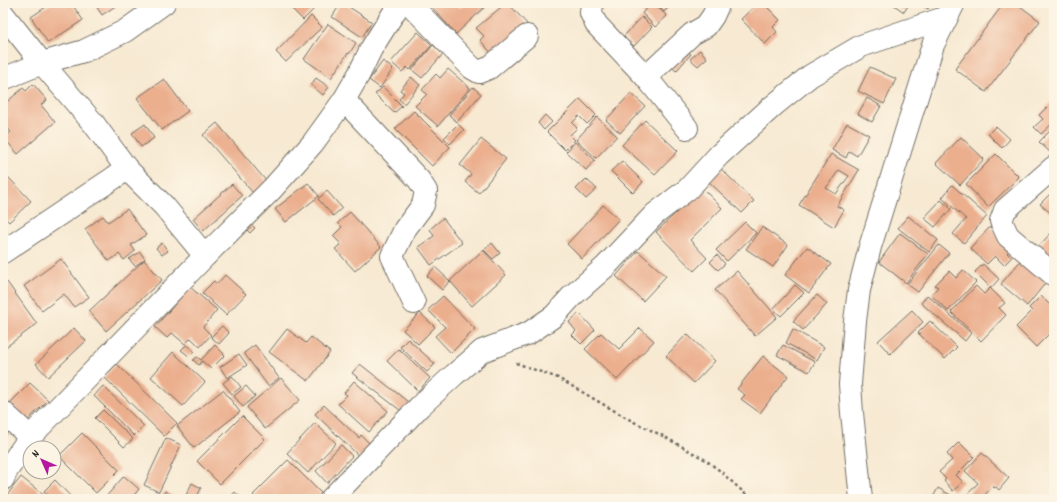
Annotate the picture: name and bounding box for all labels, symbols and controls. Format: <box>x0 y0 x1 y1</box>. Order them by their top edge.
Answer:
north arrow <box>22 440 62 480</box>
text: N <box>29 446 44 462</box>

